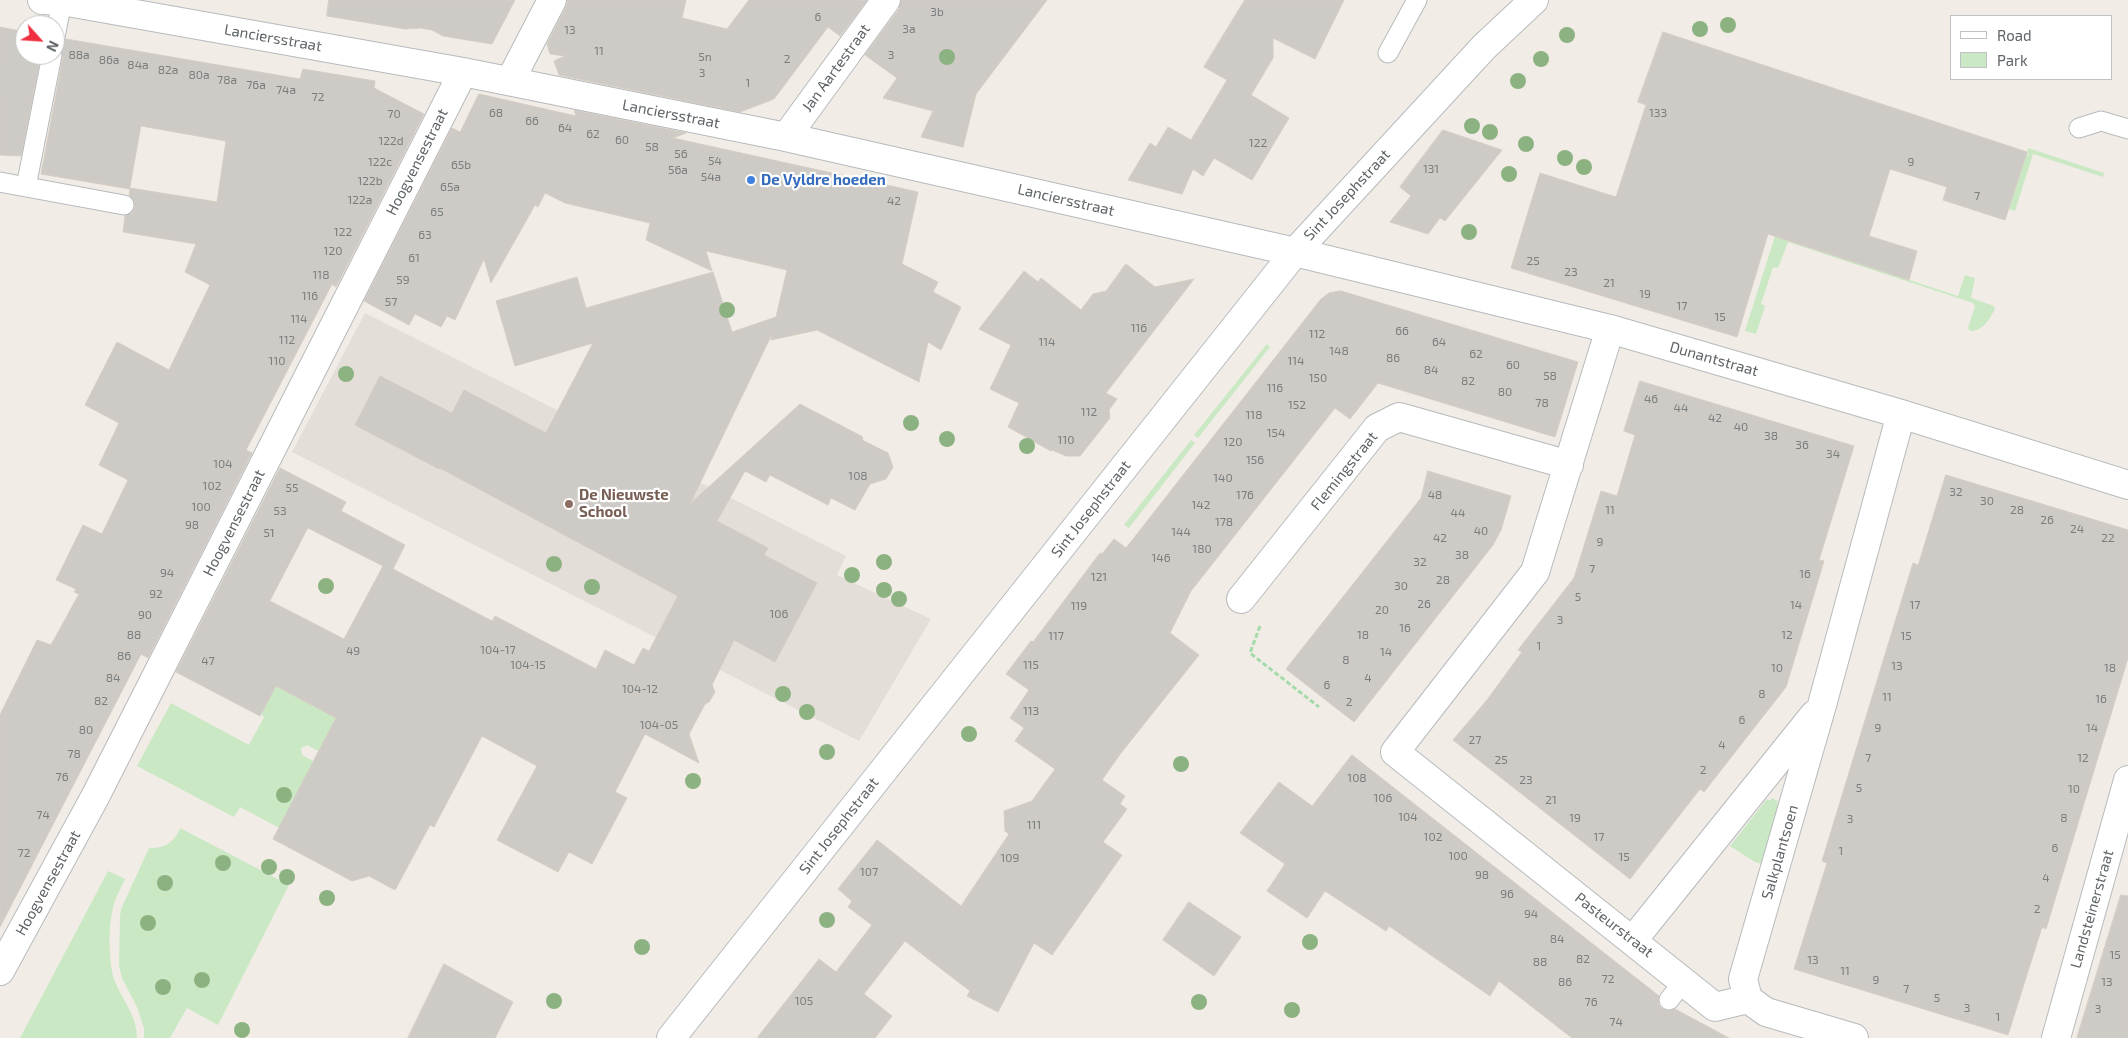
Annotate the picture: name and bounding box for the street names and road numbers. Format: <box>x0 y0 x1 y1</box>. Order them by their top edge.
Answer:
street label: Lanciersstraat <box>223 21 323 55</box>
street label: Jan Aartestraat <box>798 21 874 115</box>
street label: Lanciersstraat <box>621 96 721 132</box>
street label: Hoogvensestraat <box>382 106 452 218</box>
street label: Sint Josephstraat <box>1300 146 1394 244</box>
street label: Lanciersstraat <box>1016 180 1116 220</box>
street label: Dunantstraat <box>1668 338 1760 380</box>
street label: Flemingstraat <box>1307 428 1381 514</box>
street label: Sint Josephstraat <box>1048 457 1134 561</box>
street label: Hoogvensestraat <box>199 467 269 579</box>
street label: Sint Josephstraat <box>796 774 882 878</box>
street label: Salkplantsoen <box>1758 803 1802 901</box>
street label: Hoogvensestraat <box>12 827 84 939</box>
street label: Landsteinerstraat <box>2066 848 2118 970</box>
street label: Pasteurstraat <box>1571 889 1657 961</box>

